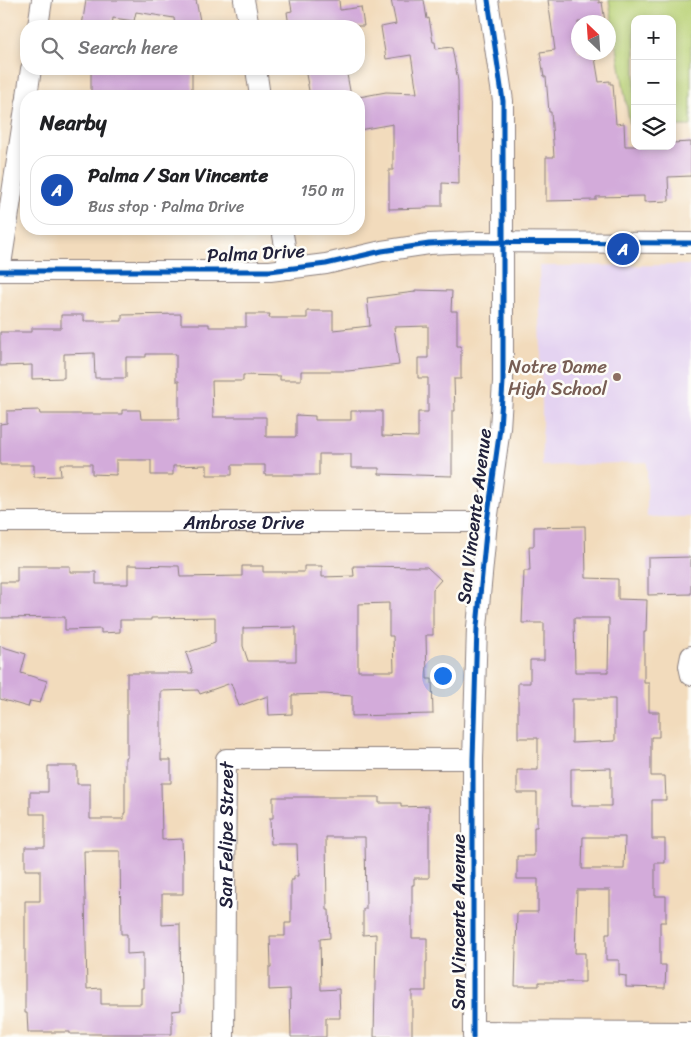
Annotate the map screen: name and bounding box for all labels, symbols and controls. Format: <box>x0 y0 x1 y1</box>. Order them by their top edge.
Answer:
north arrow <box>571 15 616 60</box>
map controls <box>631 15 676 150</box>
button: + <box>631 15 676 60</box>
search box <box>20 20 365 75</box>
text: Search here <box>78 31 178 64</box>
icon: search <box>38 34 66 62</box>
button: − <box>631 60 676 105</box>
text: Nearby <box>40 104 106 142</box>
button: layers <box>631 105 676 150</box>
text: Palma / San Vincente <box>88 159 268 192</box>
text: A <box>52 176 62 205</box>
text: 150 m <box>301 176 344 205</box>
text: Bus stop · Palma Drive <box>88 192 244 221</box>
pin: A <box>607 230 639 268</box>
street label: Palma Drive <box>206 234 306 272</box>
place label: Notre Dame High School <box>508 350 608 405</box>
marker: Notre Dame High School <box>611 371 623 383</box>
street label: San Vincente Avenue <box>447 426 501 606</box>
street label: Ambrose Drive <box>182 506 305 539</box>
your location <box>430 663 456 689</box>
street label: San Felipe Street <box>208 760 242 909</box>
street label: San Vincente Avenue <box>442 833 475 1010</box>

